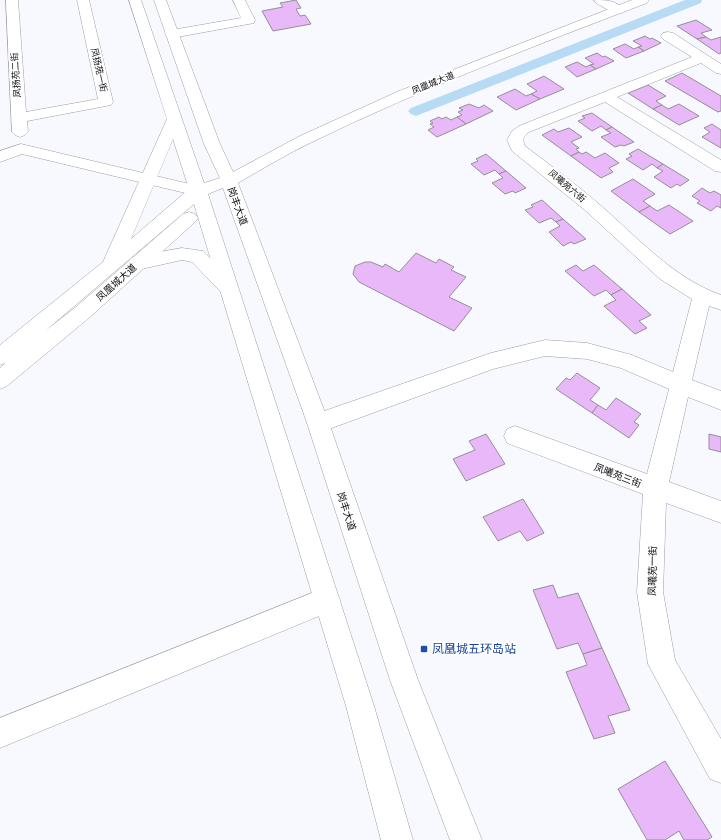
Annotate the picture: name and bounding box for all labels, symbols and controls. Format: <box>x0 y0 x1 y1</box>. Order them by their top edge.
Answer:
street label: 凤扬苑一街 <box>88 47 110 93</box>
street label: 凤扬苑二街 <box>8 52 24 98</box>
street label: 凤凰城大道 <box>410 69 456 97</box>
street label: 凤曦苑六街 <box>546 167 588 205</box>
street label: 岗丰大道 <box>224 185 251 228</box>
street label: 凤凰城大道 <box>93 260 140 305</box>
street label: 凤曦苑三街 <box>592 460 644 491</box>
street label: 岗丰大道 <box>333 490 360 532</box>
street label: 凤曦苑一街 <box>645 546 660 596</box>
place label: 凤凰城五环岛站 <box>432 640 516 657</box>
marker: 凤凰城五环岛站 <box>419 644 429 654</box>

